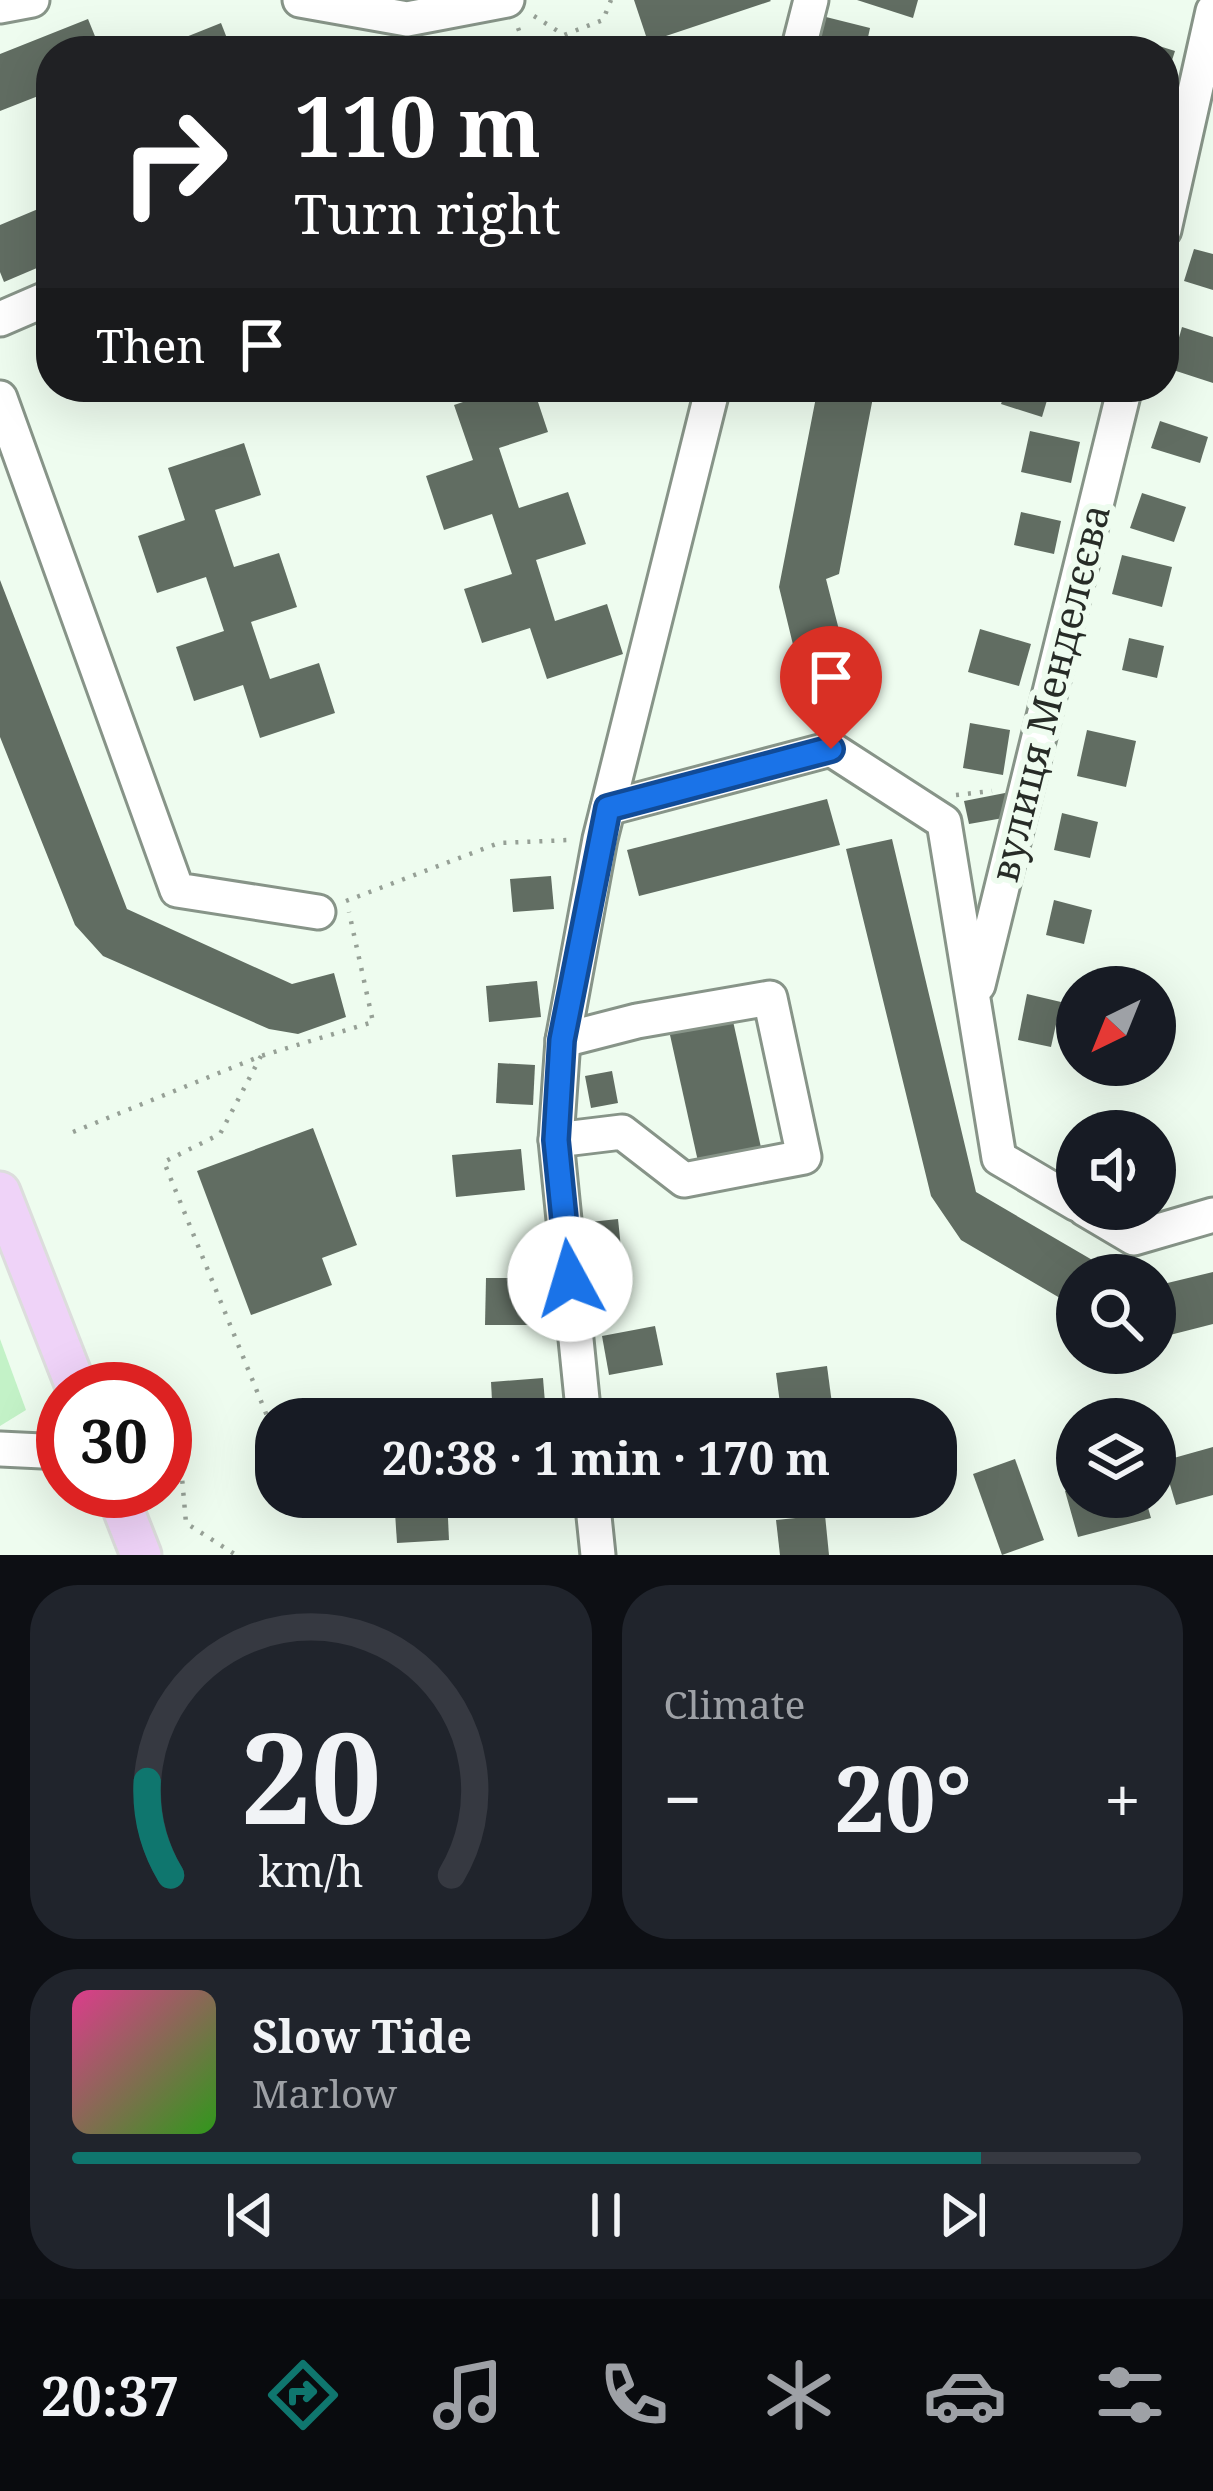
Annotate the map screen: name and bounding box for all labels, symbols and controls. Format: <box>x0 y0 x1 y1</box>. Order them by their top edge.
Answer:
text: 110 m <box>294 67 541 182</box>
icon: right <box>96 84 252 240</box>
text: Turn right <box>294 176 561 250</box>
icon: arrive <box>229 312 295 378</box>
text: Then <box>96 315 205 376</box>
street label: вулиця Менделєєва <box>976 498 1121 887</box>
pin <box>780 626 882 749</box>
icon: arrive <box>798 644 864 710</box>
north arrow <box>1056 966 1176 1086</box>
map controls <box>1056 966 1176 1518</box>
button: sound <box>1056 1110 1176 1230</box>
position arrow <box>507 1216 633 1342</box>
button: search <box>1056 1254 1176 1374</box>
speed limit sign: 30 <box>36 1362 192 1518</box>
button: layers <box>1056 1398 1176 1518</box>
text: 20:38 · 1 min · 170 m <box>382 1427 830 1488</box>
text: Climate <box>664 1677 805 1730</box>
text: 20 <box>240 1691 381 1861</box>
text: 20° <box>834 1736 972 1858</box>
text: − <box>664 1753 702 1843</box>
text: + <box>1104 1753 1141 1843</box>
text: km/h <box>258 1841 363 1900</box>
text: Slow Tide <box>252 2005 472 2066</box>
text: Marlow <box>252 2066 397 2119</box>
icon: previous <box>217 2182 283 2248</box>
icon: pause <box>573 2182 639 2248</box>
icon: next <box>930 2182 996 2248</box>
icon: directions <box>261 2353 345 2437</box>
icon: music <box>426 2353 510 2437</box>
icon: phone <box>592 2353 676 2437</box>
icon: climate <box>757 2353 841 2437</box>
icon: car <box>923 2353 1007 2437</box>
icon: filters <box>1088 2353 1172 2437</box>
text: 20:37 <box>41 2358 179 2432</box>

